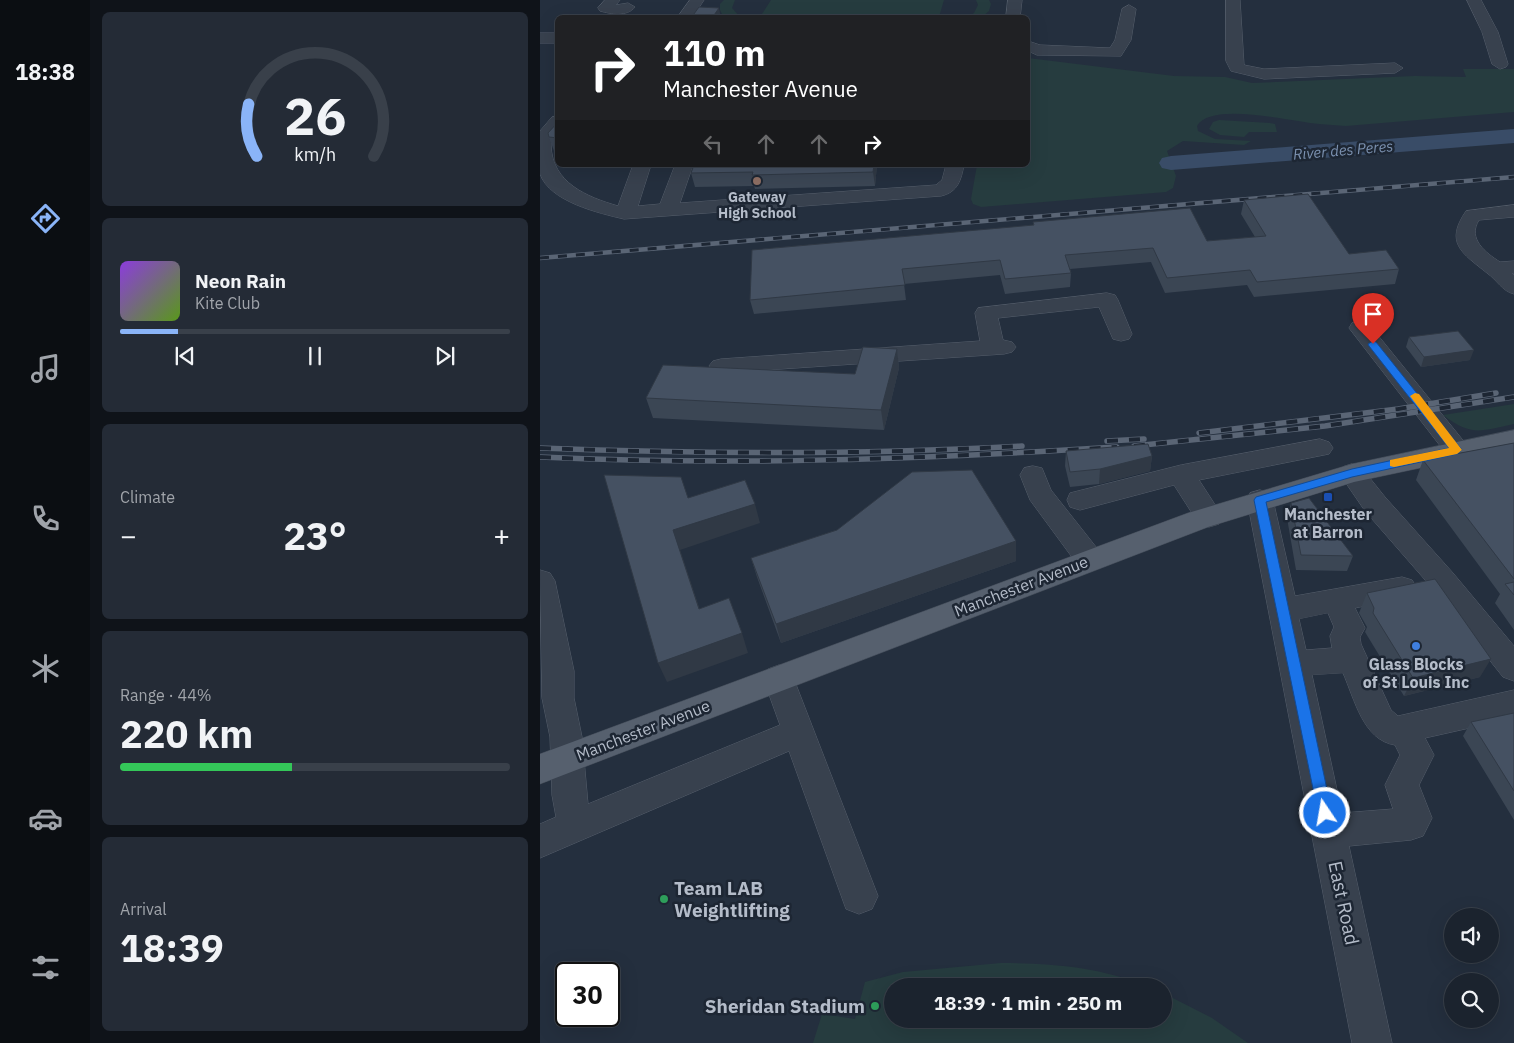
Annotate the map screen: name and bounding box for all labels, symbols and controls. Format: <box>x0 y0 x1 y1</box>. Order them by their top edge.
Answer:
text: 110 m <box>663 30 766 76</box>
icon: right <box>580 35 645 100</box>
text: 18:38 <box>15 57 75 86</box>
text: Manchester Avenue <box>663 74 858 103</box>
text: 26 <box>284 82 346 149</box>
icon: left <box>699 130 727 158</box>
icon: ahead <box>752 130 780 158</box>
icon: ahead <box>805 130 833 158</box>
icon: right <box>858 130 886 158</box>
water label: River des Peres <box>1292 136 1394 164</box>
text: km/h <box>294 143 336 166</box>
marker: Gateway High School <box>751 175 763 187</box>
place label: Gateway High School <box>718 188 796 222</box>
icon: directions <box>28 201 63 236</box>
text: Neon Rain <box>195 269 286 293</box>
text: Kite Club <box>195 293 260 313</box>
pin <box>1352 293 1394 344</box>
icon: arrive <box>1359 300 1387 328</box>
icon: previous <box>171 342 199 370</box>
icon: pause <box>301 342 329 370</box>
icon: next <box>431 342 459 370</box>
icon: music <box>28 351 63 386</box>
text: Climate <box>120 487 175 507</box>
marker: Manchester at Barron <box>1322 491 1334 503</box>
icon: phone <box>28 501 63 536</box>
place label: Manchester at Barron <box>1284 504 1373 542</box>
text: 23° <box>283 511 347 560</box>
text: − <box>120 517 137 554</box>
text: + <box>493 517 510 554</box>
street label: Manchester Avenue <box>951 551 1091 621</box>
marker: Glass Blocks of St Louis Inc <box>1410 640 1422 652</box>
icon: climate <box>28 651 63 686</box>
place label: Glass Blocks of St Louis Inc <box>1363 654 1469 692</box>
text: Range · 44% <box>120 685 212 705</box>
street label: Manchester Avenue <box>573 695 713 765</box>
text: 220 km <box>120 709 253 758</box>
position arrow <box>1298 786 1350 838</box>
icon: car <box>28 801 63 836</box>
street label: East Road <box>1323 859 1365 947</box>
place label: Team LAB Weightlifting <box>674 876 790 922</box>
marker: Team LAB Weightlifting <box>658 893 670 905</box>
text: Arrival <box>120 899 167 919</box>
map controls <box>1444 908 1499 1028</box>
button: sound <box>1444 908 1499 963</box>
text: 18:39 <box>120 923 224 972</box>
icon: filters <box>28 950 63 985</box>
speed limit sign: 30 <box>555 962 620 1027</box>
button: search <box>1444 973 1499 1028</box>
text: 18:39 · 1 min · 250 m <box>934 991 1122 1015</box>
place label: Sheridan Stadium <box>705 994 865 1018</box>
marker: Sheridan Stadium <box>869 1000 881 1012</box>

